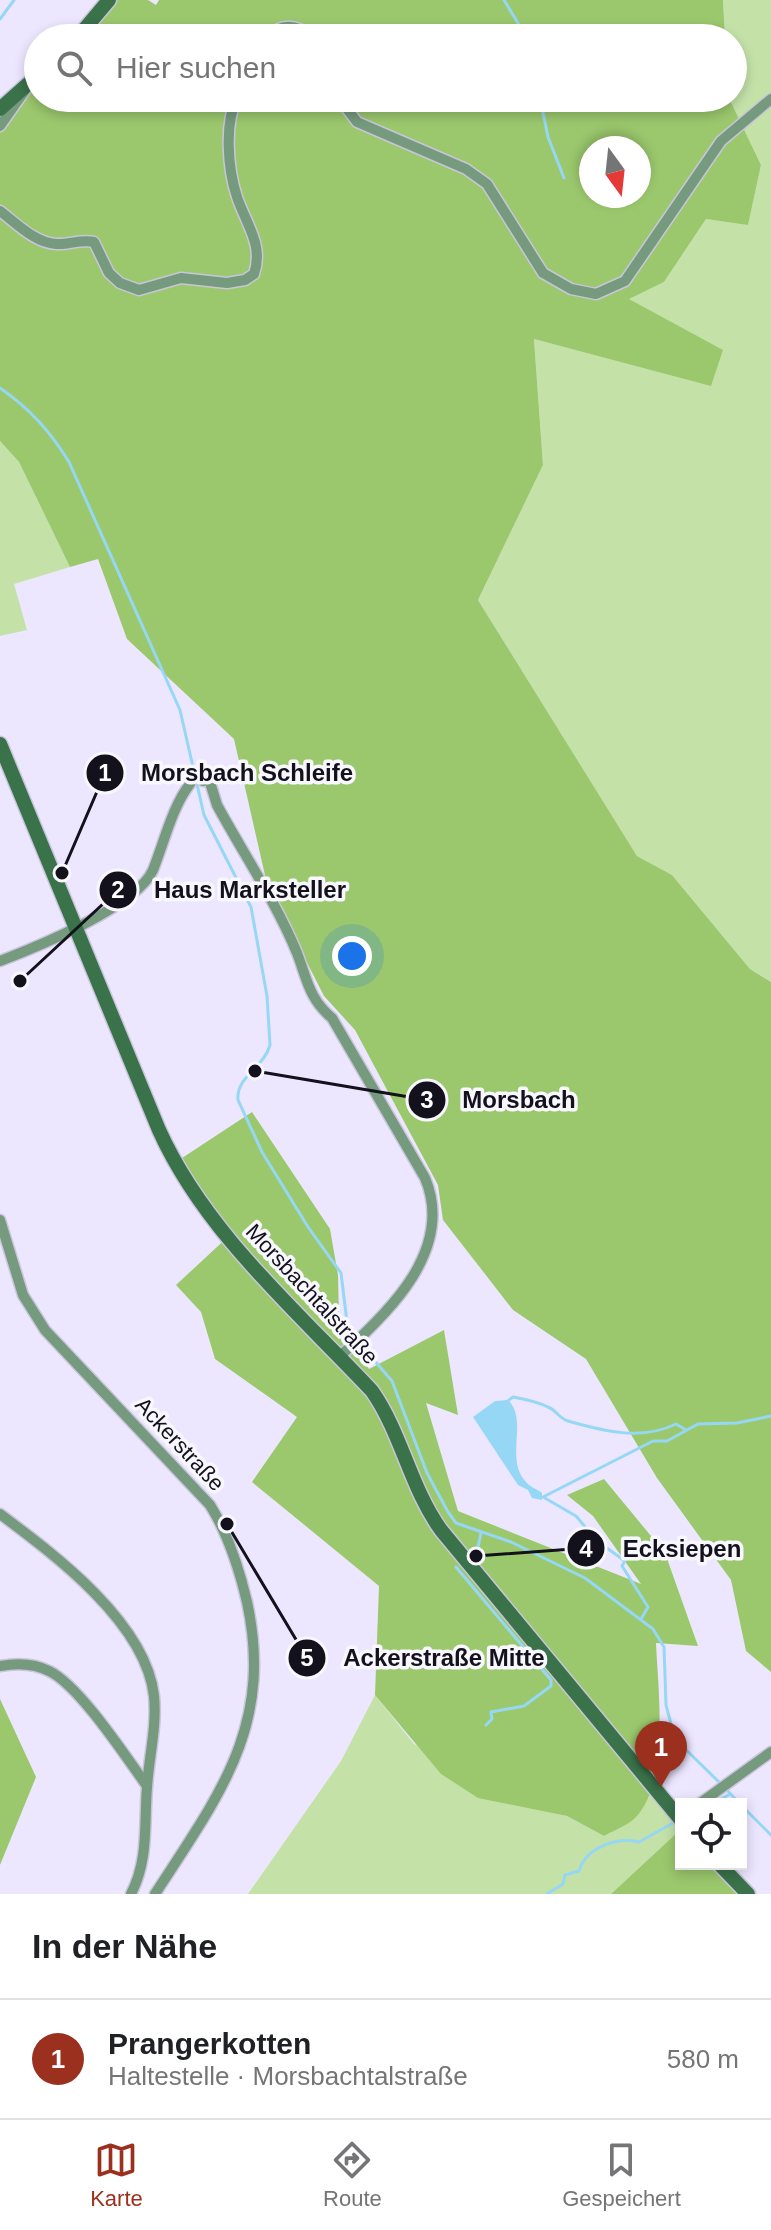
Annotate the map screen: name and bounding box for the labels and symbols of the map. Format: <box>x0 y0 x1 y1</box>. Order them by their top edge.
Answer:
north arrow <box>579 136 651 208</box>
callout: Morsbach Schleife <box>85 749 369 797</box>
text: 1 <box>98 759 112 786</box>
text: Morsbach Schleife <box>141 759 353 786</box>
callout: Haus Marksteller <box>98 866 362 914</box>
text: 2 <box>111 876 125 903</box>
text: Haus Marksteller <box>154 876 346 903</box>
your location <box>332 936 372 976</box>
callout: Morsbach <box>407 1076 592 1124</box>
text: 3 <box>420 1086 434 1113</box>
text: Morsbach <box>462 1086 576 1113</box>
street label: Morsbachtalstraße <box>241 1219 383 1369</box>
street label: Ackerstraße <box>130 1392 230 1496</box>
callout: Ecksiepen <box>566 1524 757 1572</box>
text: 4 <box>579 1535 593 1562</box>
text: Ecksiepen <box>623 1535 741 1562</box>
callout: Ackerstraße Mitte <box>287 1634 561 1682</box>
text: 5 <box>300 1644 314 1671</box>
text: Ackerstraße Mitte <box>343 1644 545 1671</box>
pin: 1 <box>635 1721 687 1787</box>

